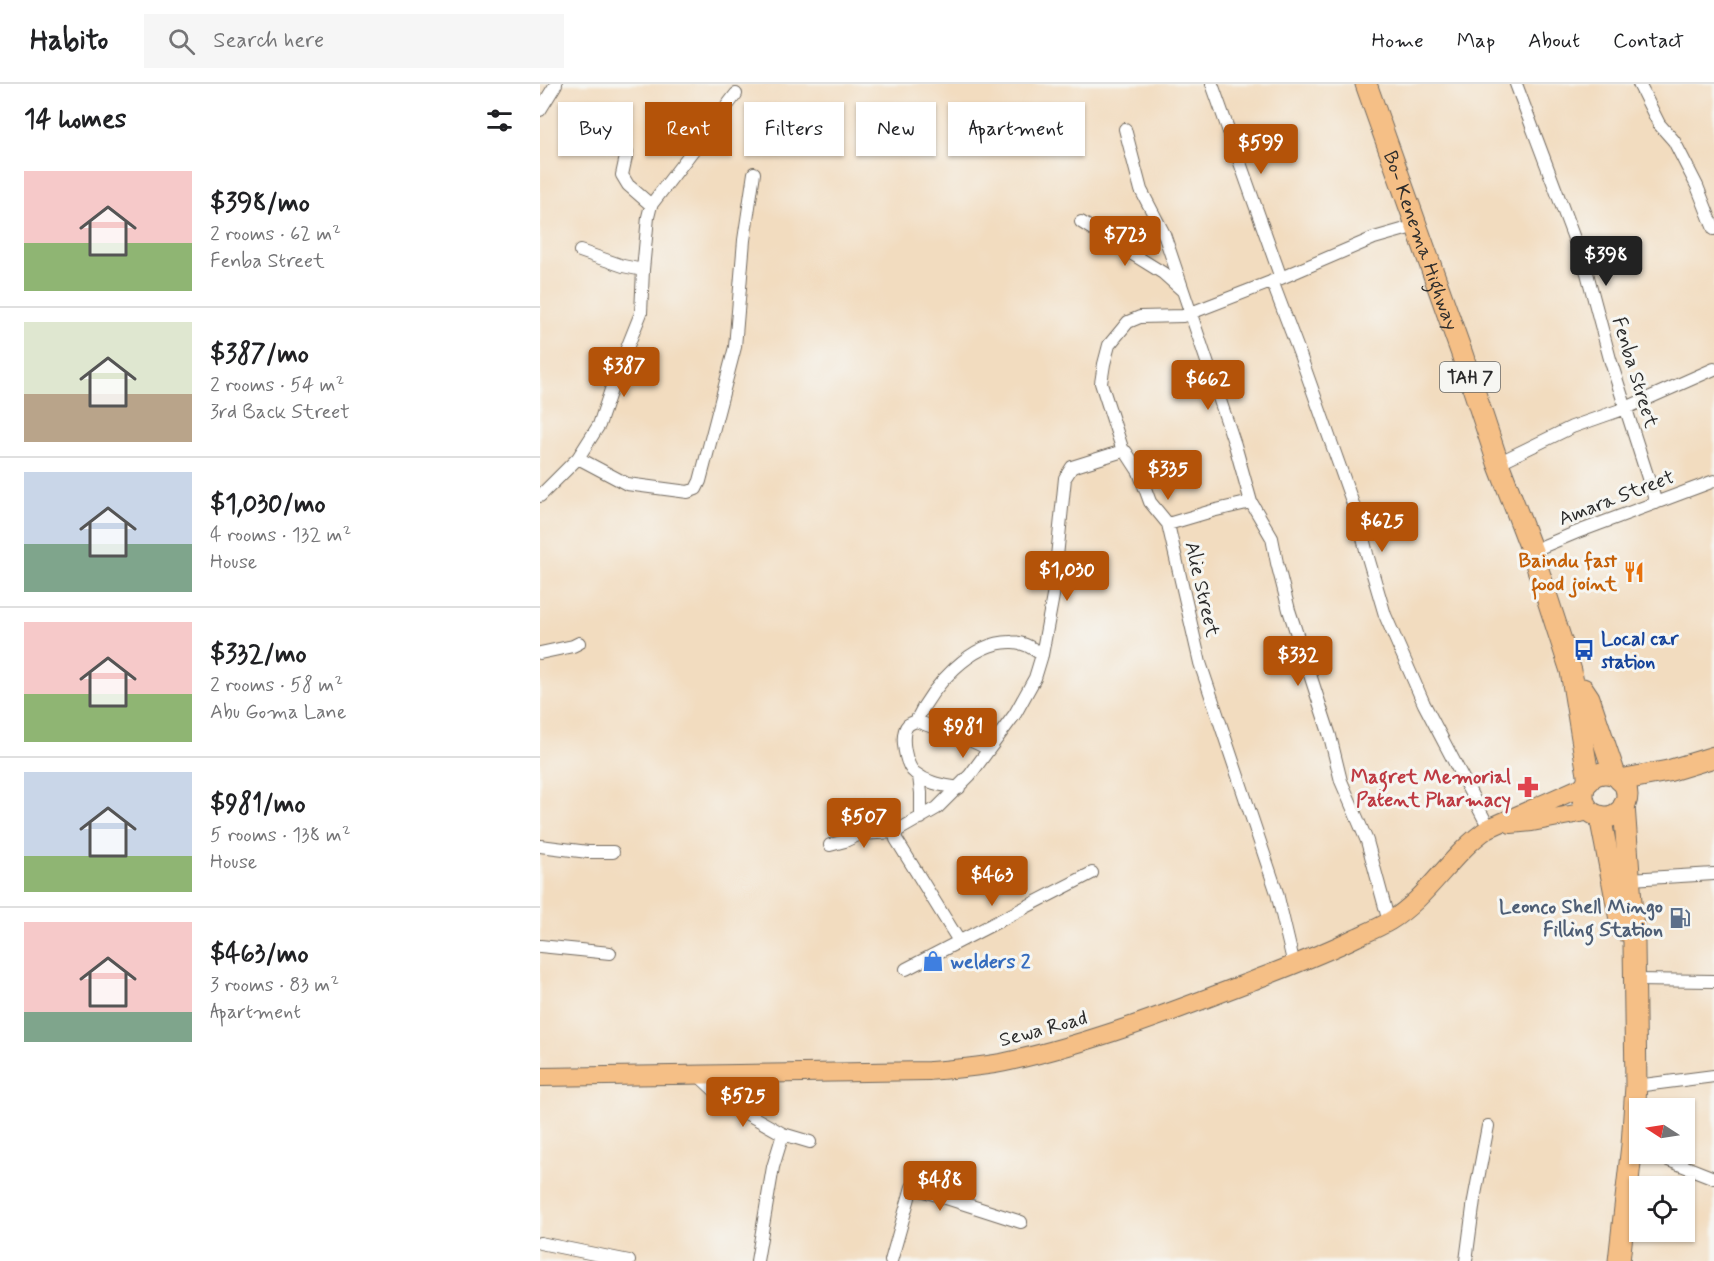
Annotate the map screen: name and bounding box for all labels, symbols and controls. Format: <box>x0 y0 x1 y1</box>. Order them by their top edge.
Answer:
search box <box>144 14 564 68</box>
text: Habito <box>30 23 108 60</box>
icon: search <box>165 25 198 58</box>
text: Search here <box>213 27 324 55</box>
text: Home <box>1372 27 1424 55</box>
text: Map <box>1457 27 1495 55</box>
text: About <box>1528 27 1580 55</box>
text: Contact <box>1613 27 1684 55</box>
chip: Buy <box>558 102 633 156</box>
chip: Rent <box>645 102 732 156</box>
chip: Filters <box>744 102 844 156</box>
chip: New <box>856 102 936 156</box>
chip: Apartment <box>948 102 1085 156</box>
text: 14 homes <box>24 103 126 137</box>
icon: filters <box>483 104 516 137</box>
pin: $599 <box>1225 124 1297 175</box>
text: $599 <box>1238 130 1284 157</box>
street label: Bo- Kenema Highway <box>1376 147 1465 334</box>
text: $398/mo <box>210 187 310 221</box>
icon: home <box>72 195 144 267</box>
pin: $723 <box>1089 216 1161 267</box>
text: 2 rooms · 62 m² <box>210 221 341 248</box>
text: $723 <box>1104 222 1146 249</box>
pin: $398 <box>1570 236 1642 287</box>
text: $398 <box>1584 242 1628 269</box>
text: Fenba Street <box>210 248 325 275</box>
street label: Fenba Street <box>1605 314 1664 431</box>
text: $387/mo <box>210 338 309 372</box>
icon: home <box>72 346 144 418</box>
pin: $387 <box>588 347 660 398</box>
text: $387 <box>603 353 645 380</box>
pin: $662 <box>1172 360 1244 411</box>
road number: TAH 7 <box>1440 362 1500 392</box>
text: $662 <box>1186 366 1231 393</box>
text: 2 rooms · 54 m² <box>210 372 344 399</box>
text: 3rd Back Street <box>210 399 350 426</box>
pin: $335 <box>1132 450 1204 501</box>
text: $335 <box>1148 456 1188 483</box>
street label: Amara Street <box>1555 464 1678 533</box>
text: $1,030/mo <box>210 488 326 522</box>
icon: home <box>72 496 144 568</box>
pin: $625 <box>1346 502 1418 553</box>
text: $625 <box>1360 508 1404 535</box>
text: 4 rooms · 132 m² <box>210 522 351 549</box>
street label: Alie Street <box>1177 539 1226 640</box>
place label: Baindu fast food joint <box>1519 548 1618 600</box>
text: House <box>210 549 257 576</box>
pin: $1,030 <box>1018 551 1116 602</box>
text: $1,030 <box>1039 557 1095 584</box>
restaurant icon: Baindu fast food joint <box>1622 560 1646 584</box>
place label: Local car station <box>1601 626 1679 676</box>
pin: $332 <box>1262 636 1334 687</box>
text: $332/mo <box>210 638 307 672</box>
bus stop icon: Local car station <box>1572 638 1596 662</box>
text: $332 <box>1277 642 1319 669</box>
icon: home <box>72 646 144 718</box>
text: 2 rooms · 58 m² <box>210 672 343 699</box>
text: Abu Goma Lane <box>210 699 346 726</box>
pin: $981 <box>927 708 999 759</box>
text: $981 <box>943 714 983 741</box>
place label: Magret Memorial Patent Pharmacy <box>1351 764 1511 814</box>
pharmacy icon: Magret Memorial Patent Pharmacy <box>1516 775 1540 799</box>
text: $981/mo <box>210 788 306 822</box>
icon: home <box>72 796 144 868</box>
pin: $507 <box>828 798 900 849</box>
text: $507 <box>841 804 887 831</box>
text: 5 rooms · 138 m² <box>210 822 351 849</box>
text: House <box>210 849 257 876</box>
pin: $463 <box>956 856 1028 907</box>
text: $463 <box>971 862 1013 889</box>
place label: Leonco Shell Mingo Filling Station <box>1499 894 1663 946</box>
fuel station icon: Leonco Shell Mingo Filling Station <box>1668 906 1692 930</box>
text: $463/mo <box>210 938 309 972</box>
icon: home <box>72 946 144 1018</box>
shop icon: welders 2 <box>921 949 945 973</box>
place label: welders 2 <box>950 949 1031 976</box>
text: 3 rooms · 83 m² <box>210 972 339 999</box>
text: Apartment <box>210 999 301 1026</box>
street label: Sewa Road <box>996 1005 1090 1054</box>
pin: $525 <box>707 1077 779 1128</box>
text: $525 <box>720 1083 766 1110</box>
north arrow <box>1629 1098 1695 1164</box>
map controls <box>1629 1098 1695 1242</box>
pin: $488 <box>904 1161 976 1212</box>
text: $488 <box>917 1167 963 1194</box>
button: locate <box>1629 1176 1695 1242</box>

